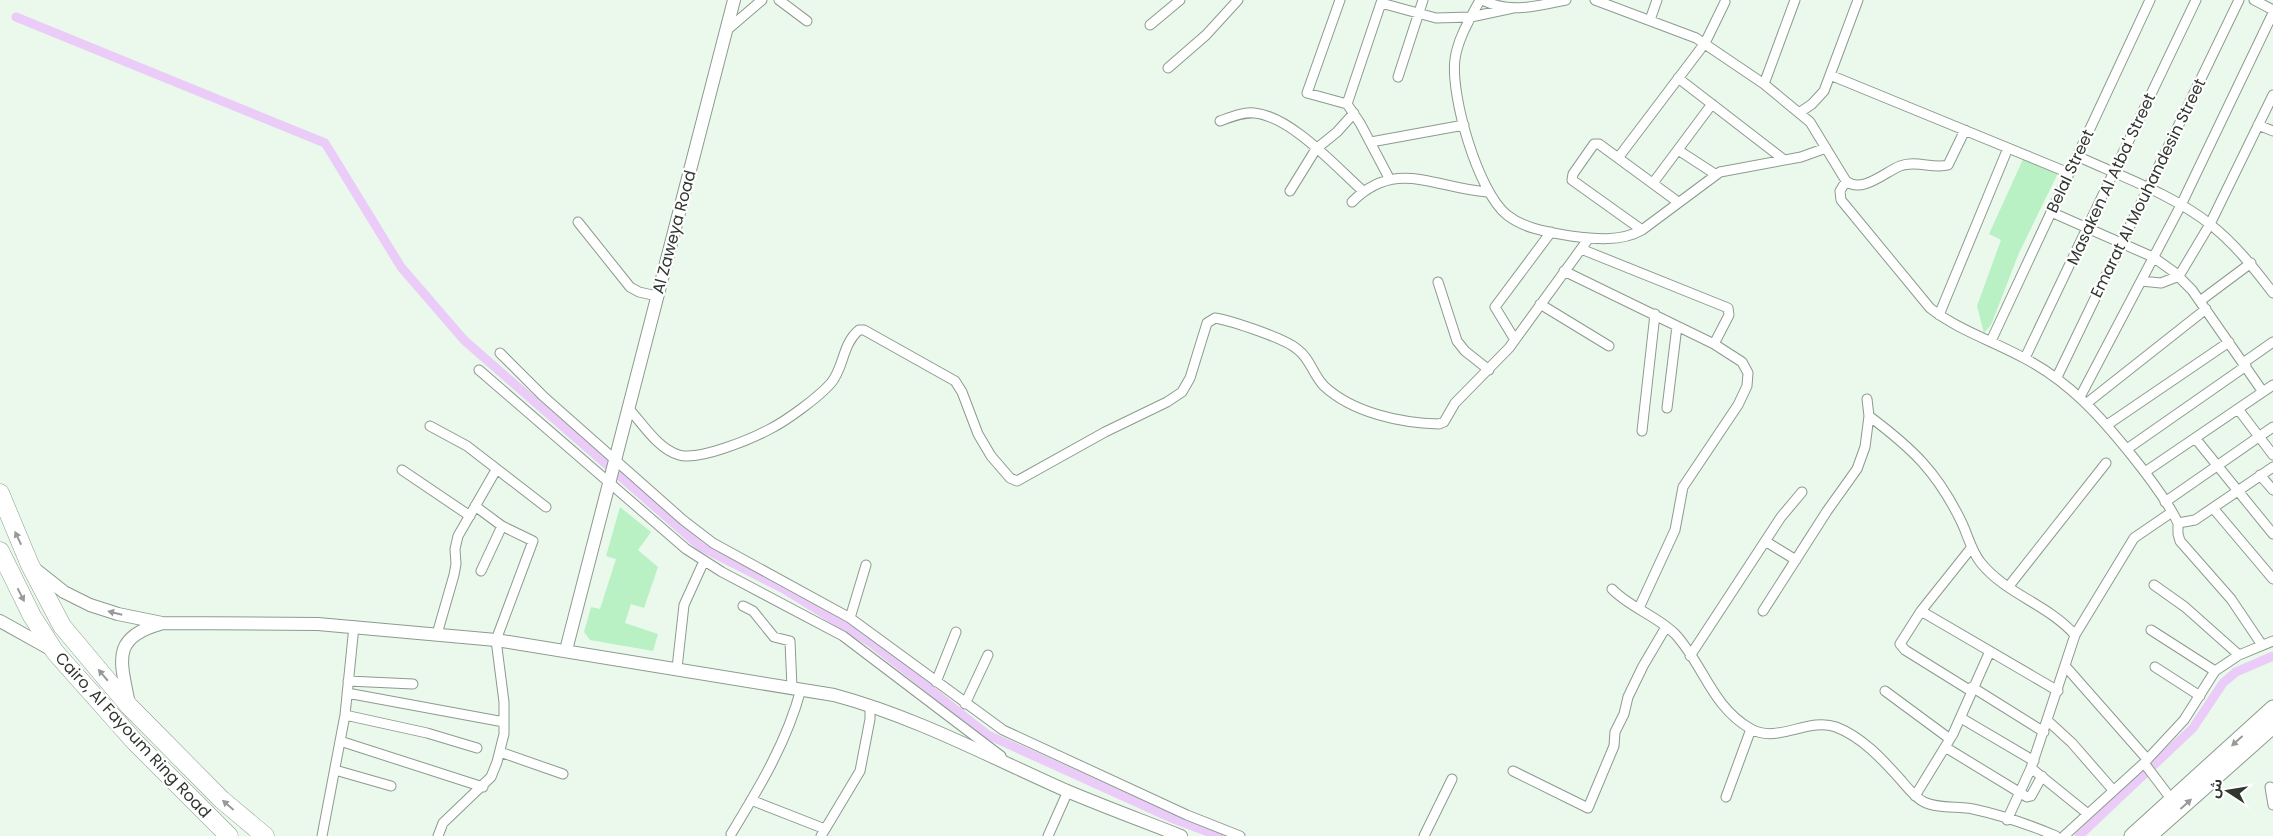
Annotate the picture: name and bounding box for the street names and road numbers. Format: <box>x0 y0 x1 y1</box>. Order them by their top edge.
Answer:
street label: Emarat Al Mouhandesin Street <box>2085 74 2211 301</box>
street label: Masaken Al Atba' Street <box>2061 89 2161 269</box>
street label: Belal Street <box>2041 125 2099 216</box>
street label: Al Zaweya Road <box>646 168 702 296</box>
street label: Cairo, Al Fayoum Ring Road <box>50 647 216 823</box>

